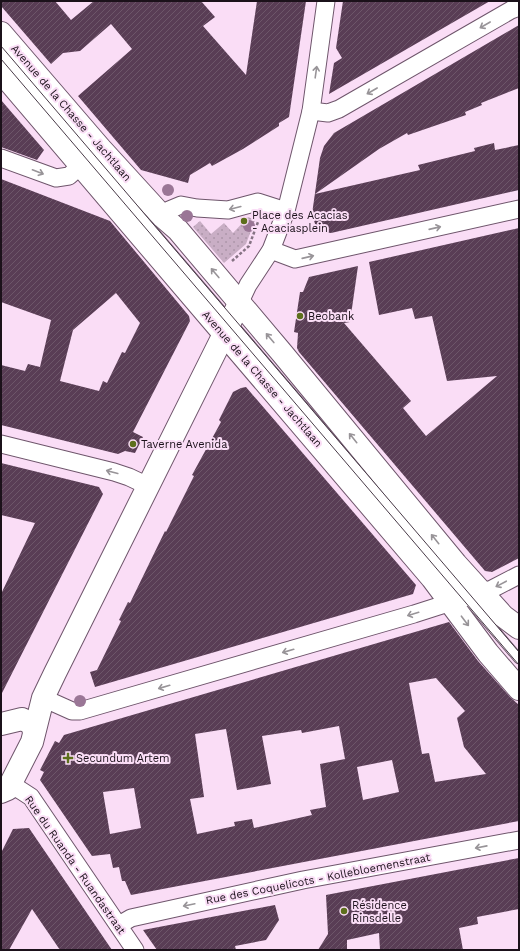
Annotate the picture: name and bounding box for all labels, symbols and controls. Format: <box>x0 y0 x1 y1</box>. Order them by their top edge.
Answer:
one-way arrow <box>479 22 491 30</box>
street label: Avenue de la Chasse - Jachtlaan <box>8 42 134 184</box>
one-way arrow <box>312 66 320 79</box>
one-way arrow <box>366 87 378 95</box>
one-way arrow <box>31 168 43 176</box>
one-way arrow <box>229 205 242 212</box>
place label: Place des Acacias - Acaciasplein <box>252 209 348 235</box>
marker: Place des Acacias - Acaciasplein <box>239 216 249 226</box>
one-way arrow <box>428 224 441 232</box>
one-way arrow <box>301 252 314 260</box>
one-way arrow <box>210 267 219 278</box>
street label: Avenue de la Chasse - Jachtlaan <box>199 308 325 450</box>
place label: Beobank <box>308 310 354 323</box>
marker: Beobank <box>295 311 305 321</box>
one-way arrow <box>265 333 274 343</box>
one-way arrow <box>348 433 357 444</box>
place label: Taverne Avenida <box>141 438 227 451</box>
marker: Taverne Avenida <box>128 439 138 449</box>
one-way arrow <box>106 467 119 475</box>
one-way arrow <box>431 533 440 544</box>
one-way arrow <box>495 581 507 589</box>
one-way arrow <box>407 611 420 618</box>
one-way arrow <box>461 616 469 627</box>
one-way arrow <box>282 648 295 655</box>
one-way arrow <box>157 684 170 691</box>
place label: Secundum Artem <box>76 752 170 765</box>
marker: Secundum Artem <box>63 753 73 763</box>
street label: Rue du Ruanda - Ruandastraat <box>22 793 128 937</box>
one-way arrow <box>475 843 488 851</box>
street label: Rue des Coquelicots - Kollebloemenstraat <box>205 851 432 907</box>
place label: Résidence Rinsdelle <box>352 899 407 925</box>
one-way arrow <box>182 902 195 910</box>
marker: Résidence Rinsdelle <box>339 906 349 916</box>

